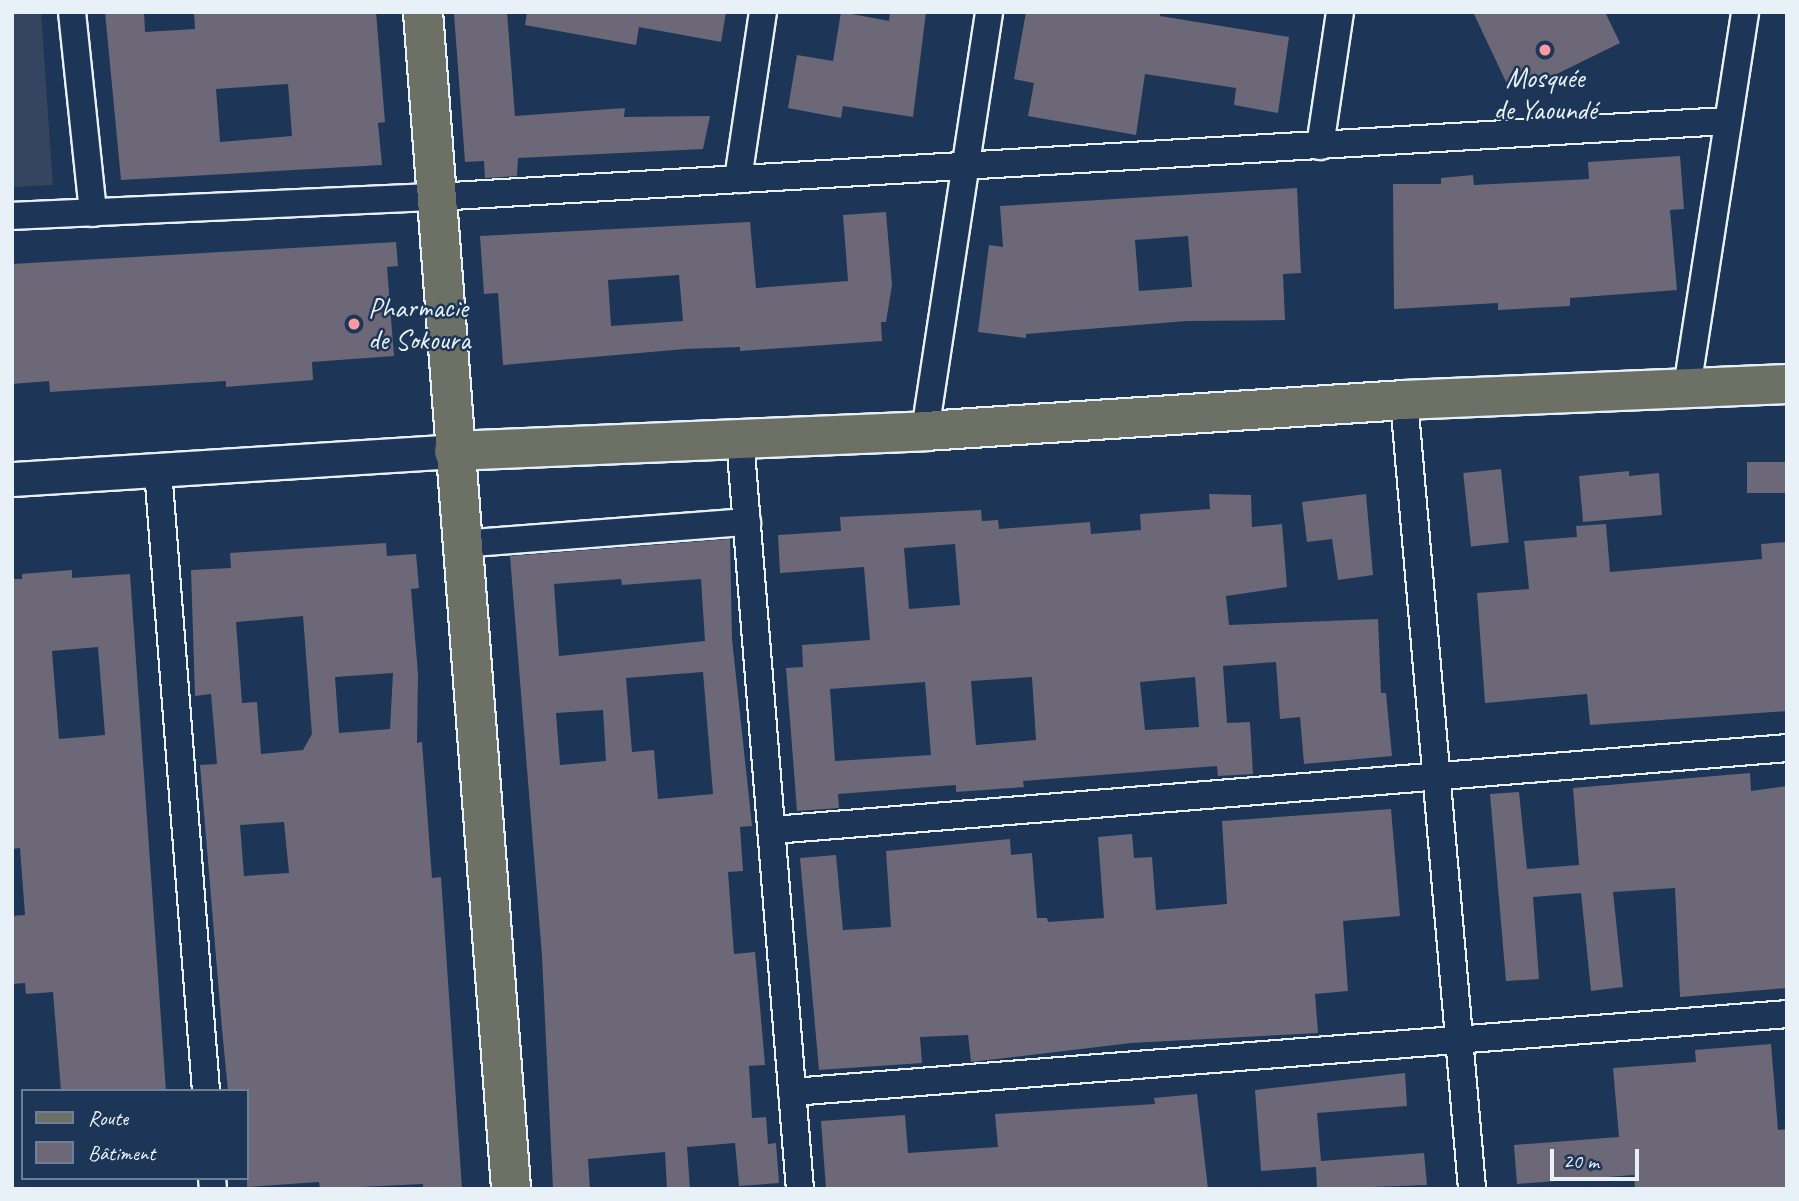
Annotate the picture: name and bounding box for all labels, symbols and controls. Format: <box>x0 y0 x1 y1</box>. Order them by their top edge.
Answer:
marker: Mosquée de Yaoundé <box>1537 42 1553 58</box>
place label: Mosquée de Yaoundé <box>1493 61 1597 127</box>
place label: Pharmacie de Sokoura <box>368 291 471 357</box>
marker: Pharmacie de Sokoura <box>346 316 362 332</box>
legend <box>21 1089 248 1180</box>
text: Route <box>88 1105 128 1131</box>
scale bar <box>1554 1134 1643 1178</box>
text: Bâtiment <box>88 1140 155 1166</box>
text: 20 m <box>1563 1148 1599 1174</box>

